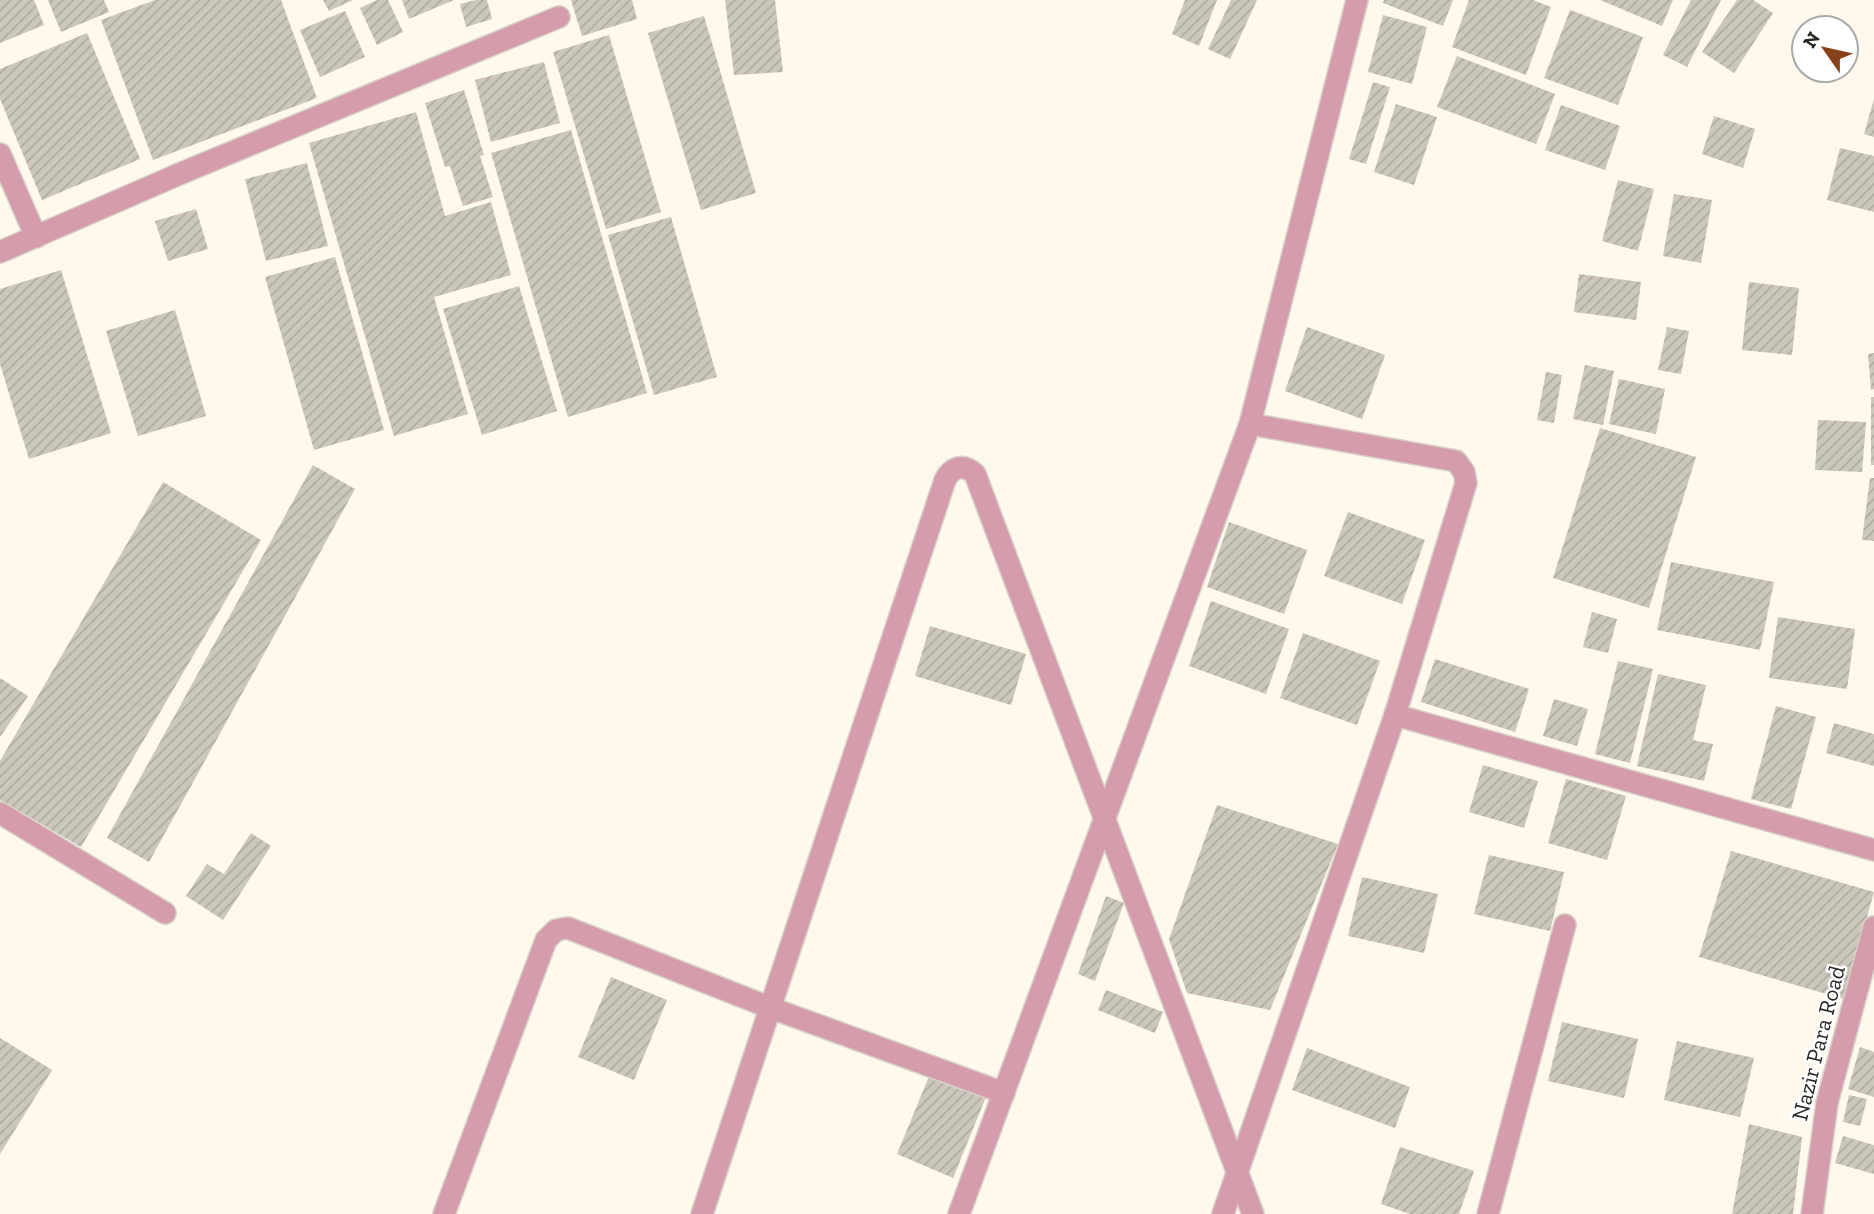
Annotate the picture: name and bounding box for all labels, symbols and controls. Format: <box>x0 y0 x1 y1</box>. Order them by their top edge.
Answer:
north arrow <box>1790 14 1860 84</box>
text: N <box>1798 27 1825 52</box>
street label: Nazir Para Road <box>1785 962 1851 1123</box>

